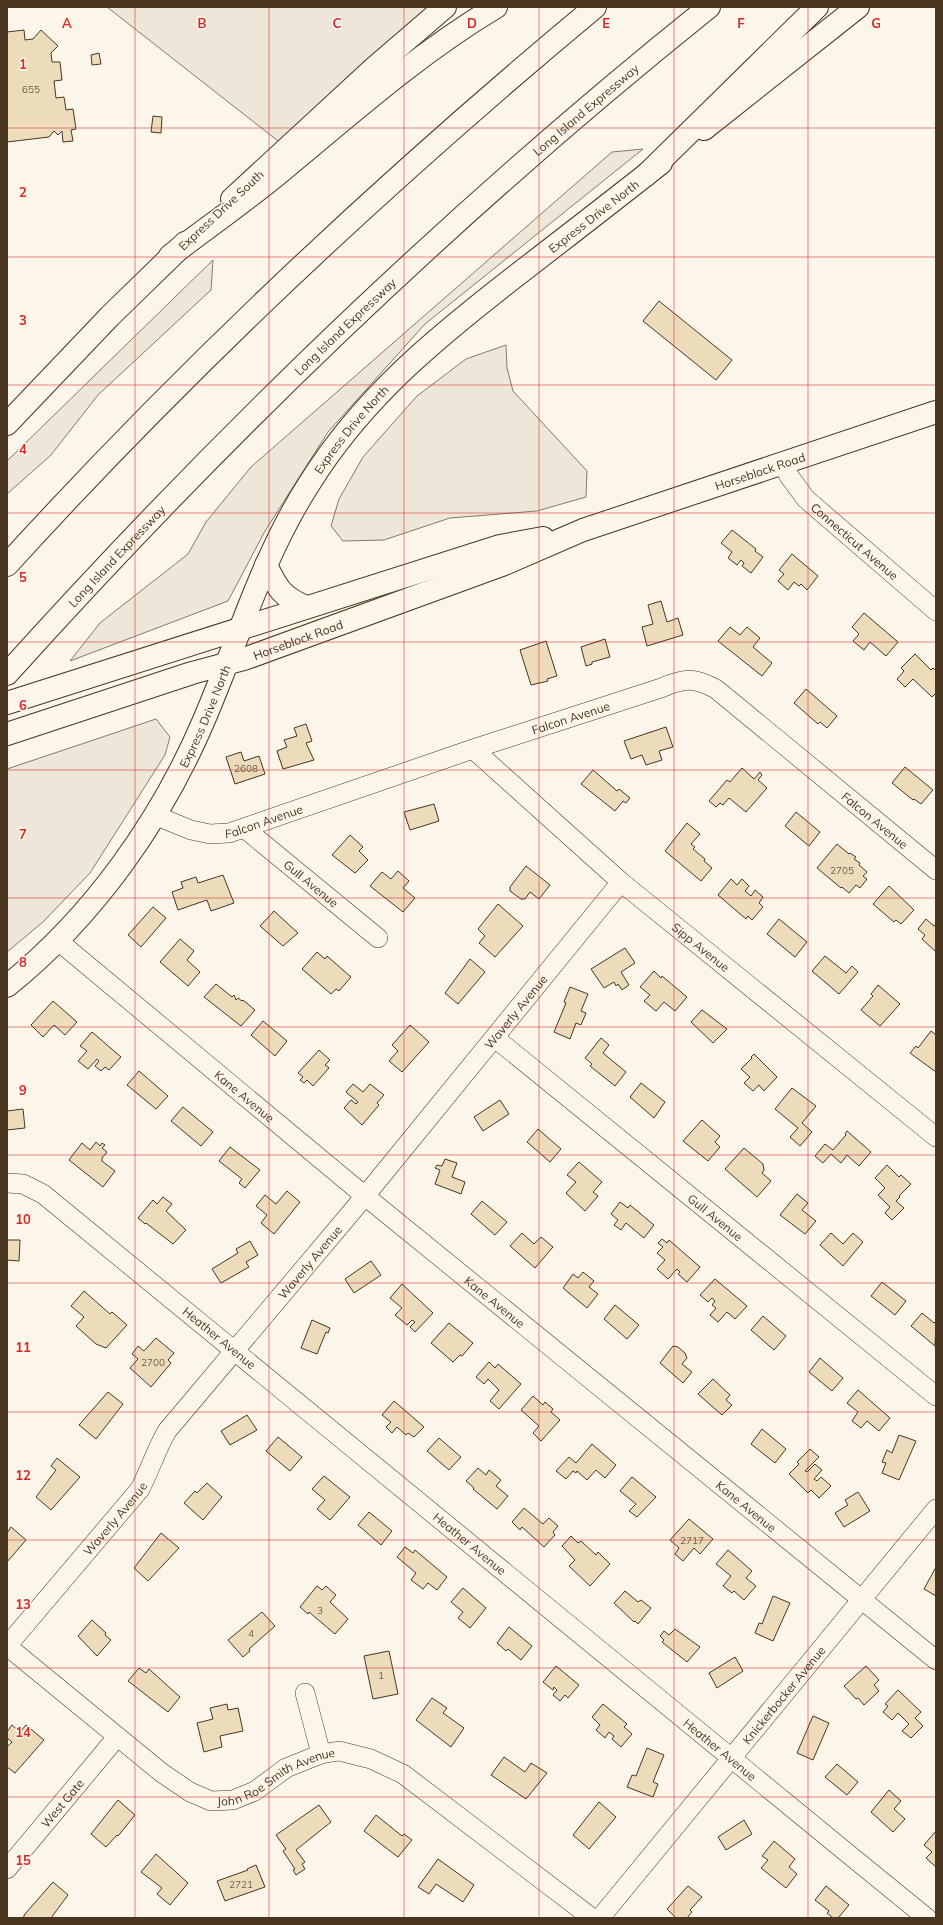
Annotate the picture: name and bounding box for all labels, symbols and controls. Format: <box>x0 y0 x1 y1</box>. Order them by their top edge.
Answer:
text: A <box>62 15 72 31</box>
text: B <box>198 15 207 31</box>
text: C <box>333 15 342 31</box>
text: D <box>467 15 477 31</box>
text: E <box>602 15 610 31</box>
text: F <box>737 15 745 31</box>
text: G <box>871 15 881 31</box>
text: 1 <box>19 56 27 72</box>
street label: Long Island Expressway <box>530 60 642 159</box>
house number: 655 <box>22 83 40 96</box>
street label: Express Drive South <box>175 167 267 253</box>
street label: Express Drive North <box>545 176 641 256</box>
text: 2 <box>19 184 27 200</box>
street label: Long Island Expressway <box>291 274 399 378</box>
text: 3 <box>19 312 27 328</box>
street label: Express Drive North <box>310 382 392 476</box>
text: 4 <box>19 441 27 457</box>
street label: Horseblock Road <box>713 449 807 493</box>
street label: Connecticut Avenue <box>808 499 902 583</box>
street label: Long Island Expressway <box>65 501 168 610</box>
text: 5 <box>19 569 27 585</box>
street label: Horseblock Road <box>251 616 345 663</box>
street label: Express Drive North <box>176 663 233 770</box>
text: 6 <box>19 697 27 713</box>
street label: Falcon Avenue <box>530 698 612 737</box>
house number: 2608 <box>234 762 258 775</box>
street label: Falcon Avenue <box>839 788 911 852</box>
street label: Falcon Avenue <box>225 801 305 841</box>
text: 7 <box>19 826 27 842</box>
street label: Gull Avenue <box>281 856 342 910</box>
house number: 2705 <box>830 864 854 877</box>
street label: Sipp Avenue <box>669 919 733 975</box>
text: 8 <box>19 954 27 970</box>
street label: Waverly Avenue <box>481 971 550 1052</box>
street label: Kane Avenue <box>212 1067 278 1125</box>
text: 9 <box>19 1082 27 1098</box>
street label: Gull Avenue <box>685 1190 746 1244</box>
text: 10 <box>15 1211 31 1227</box>
street label: Waverly Avenue <box>274 1222 345 1302</box>
street label: Kane Avenue <box>462 1273 528 1331</box>
street label: Heather Avenue <box>180 1303 259 1372</box>
text: 11 <box>15 1339 31 1355</box>
house number: 2700 <box>141 1356 165 1369</box>
text: 12 <box>15 1467 31 1483</box>
street label: Kane Avenue <box>713 1477 780 1535</box>
street label: Waverly Avenue <box>80 1480 150 1558</box>
street label: Heather Avenue <box>430 1509 509 1578</box>
house number: 2717 <box>680 1534 704 1547</box>
text: 13 <box>15 1596 31 1612</box>
house number: 3 <box>317 1604 323 1617</box>
house number: 4 <box>248 1627 254 1640</box>
street label: Knickerbocker Avenue <box>739 1643 828 1747</box>
house number: 1 <box>378 1669 384 1682</box>
street label: Heather Avenue <box>681 1715 760 1784</box>
text: 14 <box>15 1724 31 1740</box>
street label: John Roe Smith Avenue <box>217 1744 336 1808</box>
street label: West Gate <box>37 1775 87 1830</box>
text: 15 <box>15 1852 31 1868</box>
house number: 2721 <box>229 1878 253 1891</box>

